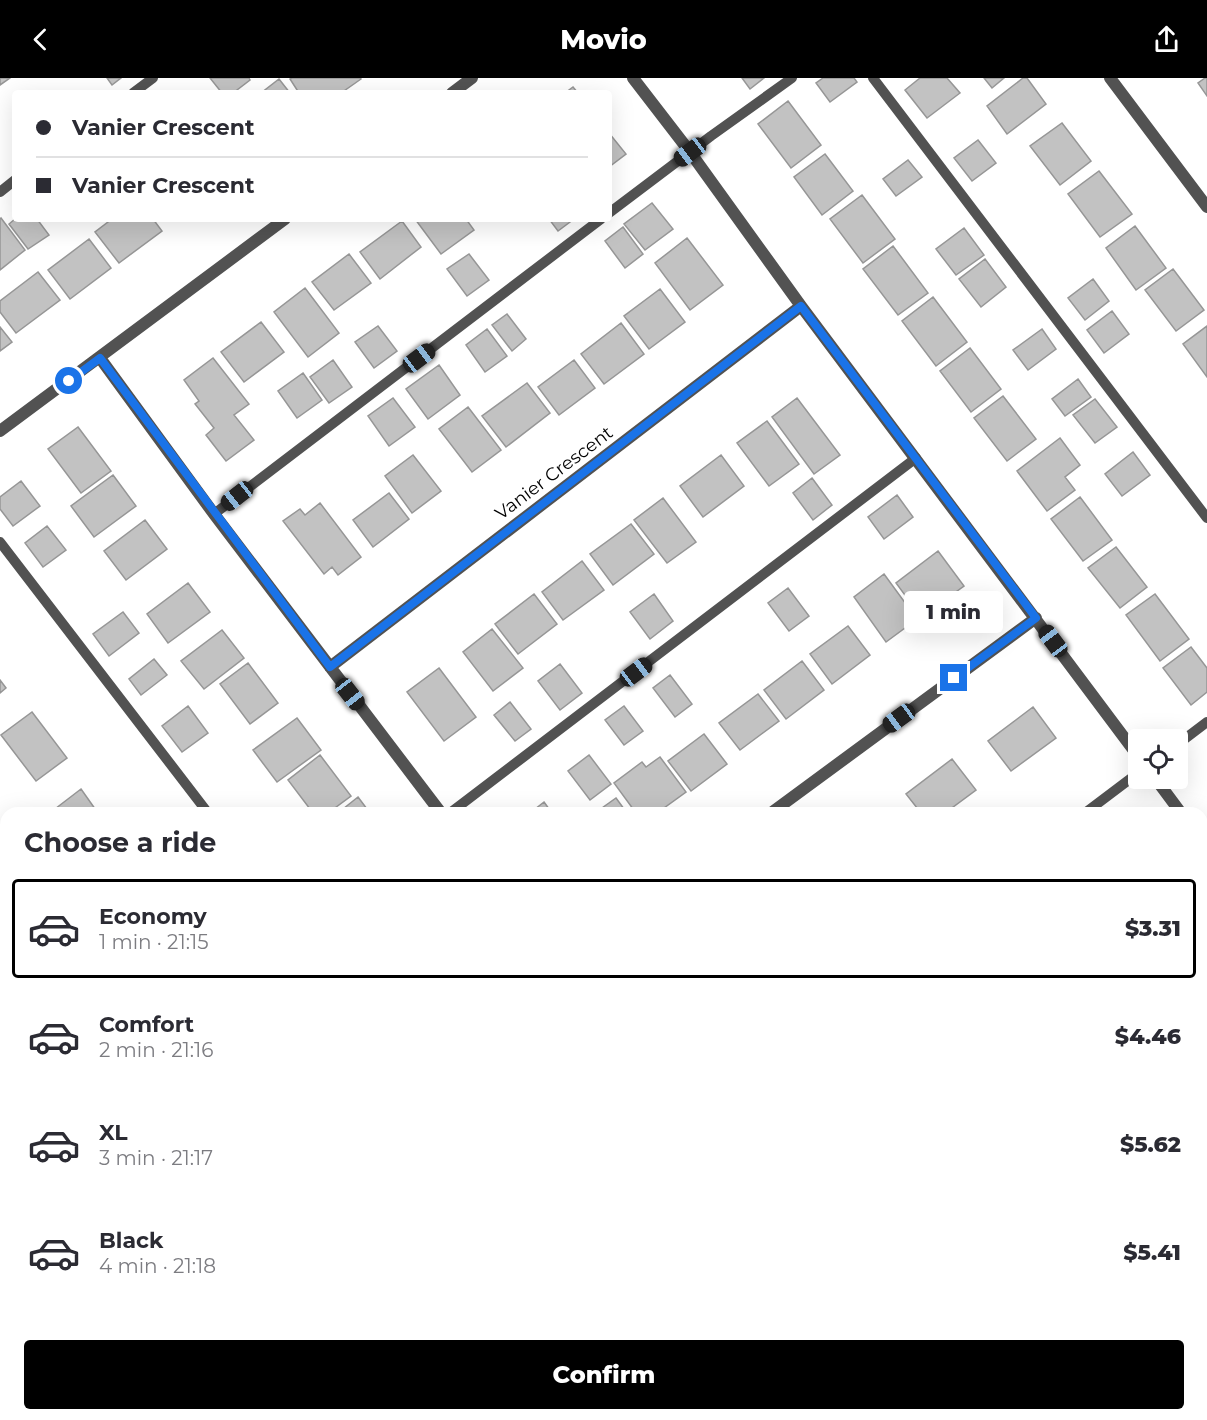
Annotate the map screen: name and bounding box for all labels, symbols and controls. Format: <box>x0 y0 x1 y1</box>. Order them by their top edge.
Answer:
icon: back <box>24 23 57 56</box>
text: Movio <box>560 23 647 56</box>
icon: share <box>1150 23 1183 56</box>
text: Vanier Crescent <box>72 114 254 141</box>
car <box>670 134 710 170</box>
text: Vanier Crescent <box>72 172 254 199</box>
car <box>399 340 439 376</box>
route start <box>55 367 82 394</box>
street label: Vanier Crescent <box>491 422 617 524</box>
car <box>217 478 257 514</box>
callout: 1 min <box>904 591 1004 633</box>
text: 1 min <box>926 600 981 624</box>
car <box>1035 621 1071 661</box>
car <box>616 654 656 690</box>
route end <box>940 664 967 691</box>
car <box>332 674 368 714</box>
car <box>879 700 919 736</box>
map controls <box>1128 729 1188 789</box>
button: locate <box>1128 729 1188 789</box>
text: Choose a ride <box>24 826 216 859</box>
icon: car <box>27 902 81 956</box>
text: Economy <box>99 903 207 930</box>
text: $3.31 <box>1125 915 1181 942</box>
text: 1 min · 21:15 <box>99 930 208 954</box>
icon: car <box>27 1010 81 1064</box>
text: Comfort <box>99 1011 194 1038</box>
text: $4.46 <box>1115 1023 1181 1050</box>
text: 2 min · 21:16 <box>99 1038 213 1062</box>
icon: car <box>27 1118 81 1172</box>
text: XL <box>99 1119 128 1146</box>
text: $5.62 <box>1120 1131 1181 1158</box>
text: 3 min · 21:17 <box>99 1146 213 1170</box>
icon: car <box>27 1226 81 1280</box>
text: Black <box>99 1227 163 1254</box>
text: $5.41 <box>1123 1239 1181 1266</box>
text: 4 min · 21:18 <box>99 1254 216 1278</box>
button: Confirm <box>24 1340 1184 1409</box>

